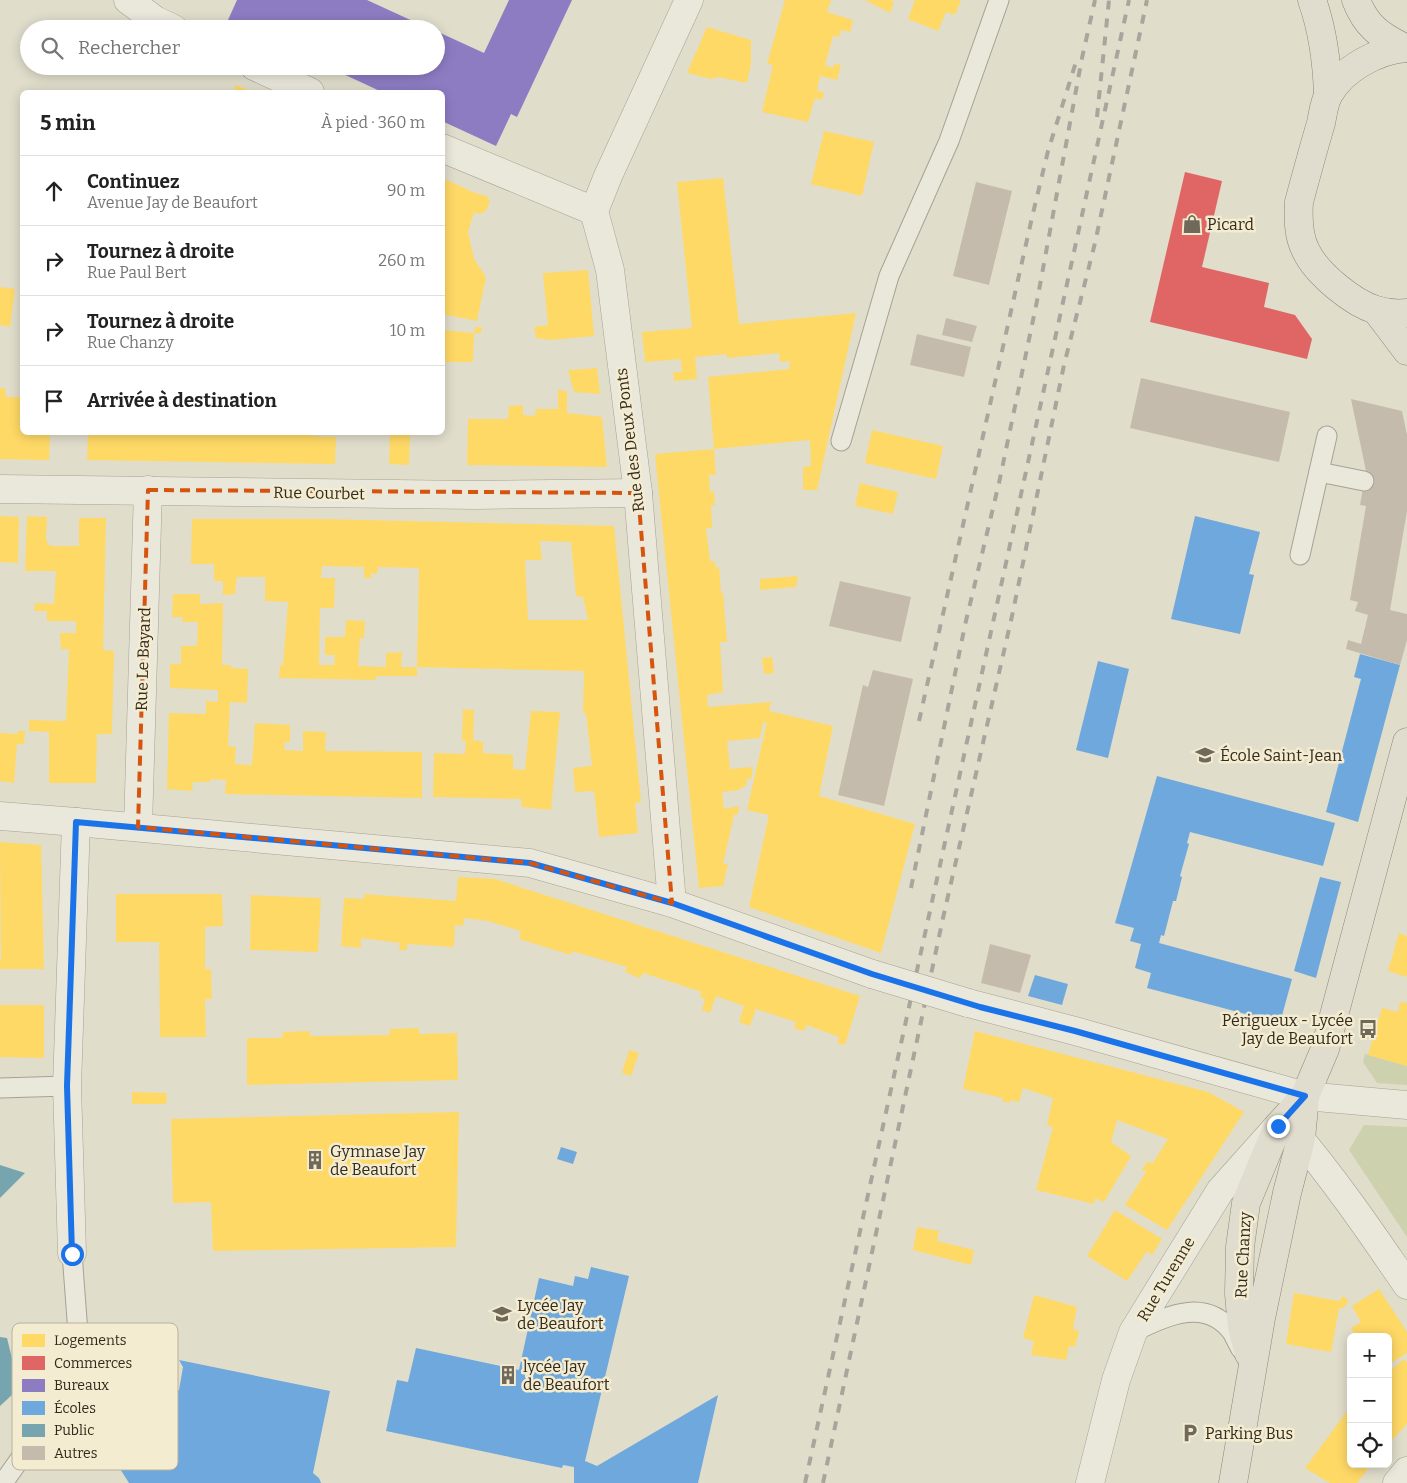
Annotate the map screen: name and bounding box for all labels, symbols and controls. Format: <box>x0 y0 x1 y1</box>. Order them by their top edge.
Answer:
search box <box>20 20 445 75</box>
icon: search <box>38 34 66 62</box>
text: Rechercher <box>78 36 180 59</box>
text: 5 min <box>40 110 96 136</box>
text: À pied · 360 m <box>321 113 425 132</box>
text: Continuez <box>87 170 180 193</box>
icon: ahead <box>40 177 68 205</box>
text: 90 m <box>387 181 425 200</box>
text: Avenue Jay de Beaufort <box>87 193 258 212</box>
shop icon: Picard <box>1181 213 1203 235</box>
place label: Picard <box>1207 215 1255 234</box>
text: Tournez à droite <box>87 240 234 263</box>
icon: right <box>40 247 68 275</box>
text: 260 m <box>378 251 425 270</box>
text: Rue Paul Bert <box>87 263 187 282</box>
text: Tournez à droite <box>87 310 234 333</box>
icon: right <box>40 317 68 345</box>
text: 10 m <box>390 321 425 340</box>
text: Rue Chanzy <box>87 333 174 352</box>
street label: Rue des Deux Ponts <box>612 367 648 513</box>
icon: arrive <box>40 387 68 415</box>
text: Arrivée à destination <box>87 389 277 412</box>
street label: Rue Courbet <box>273 483 365 503</box>
street label: Rue Le Bayard <box>132 606 154 711</box>
school or university icon: École Saint-Jean <box>1194 744 1216 766</box>
place label: École Saint-Jean <box>1220 745 1342 765</box>
place label: Périgueux - Lycée Jay de Beaufort <box>1222 1011 1353 1048</box>
bus stop icon: Périgueux - Lycée Jay de Beaufort <box>1357 1018 1379 1040</box>
route end <box>1267 1115 1290 1138</box>
place label: Gymnase Jay de Beaufort <box>330 1142 426 1179</box>
building icon: Gymnase Jay de Beaufort <box>304 1149 326 1171</box>
street label: Rue Chanzy <box>1231 1211 1255 1299</box>
street label: Rue Turenne <box>1133 1233 1199 1325</box>
route start <box>61 1243 84 1266</box>
place label: Lycée Jay de Beaufort <box>517 1296 604 1333</box>
school or university icon: Lycée Jay de Beaufort <box>491 1303 513 1325</box>
legend <box>12 1323 178 1470</box>
text: Logements <box>54 1332 126 1349</box>
map controls <box>1347 1333 1392 1468</box>
button: + <box>1347 1333 1392 1378</box>
text: Commerces <box>54 1355 132 1372</box>
place label: lycée Jay de Beaufort <box>523 1357 610 1394</box>
building icon: lycée Jay de Beaufort <box>497 1364 519 1386</box>
text: Bureaux <box>54 1377 109 1394</box>
button: − <box>1347 1378 1392 1423</box>
text: Écoles <box>54 1399 96 1417</box>
text: Public <box>54 1422 94 1439</box>
parking icon: Parking Bus <box>1179 1422 1201 1444</box>
button: locate <box>1347 1423 1392 1468</box>
place label: Parking Bus <box>1205 1424 1293 1443</box>
text: Autres <box>54 1445 97 1462</box>

